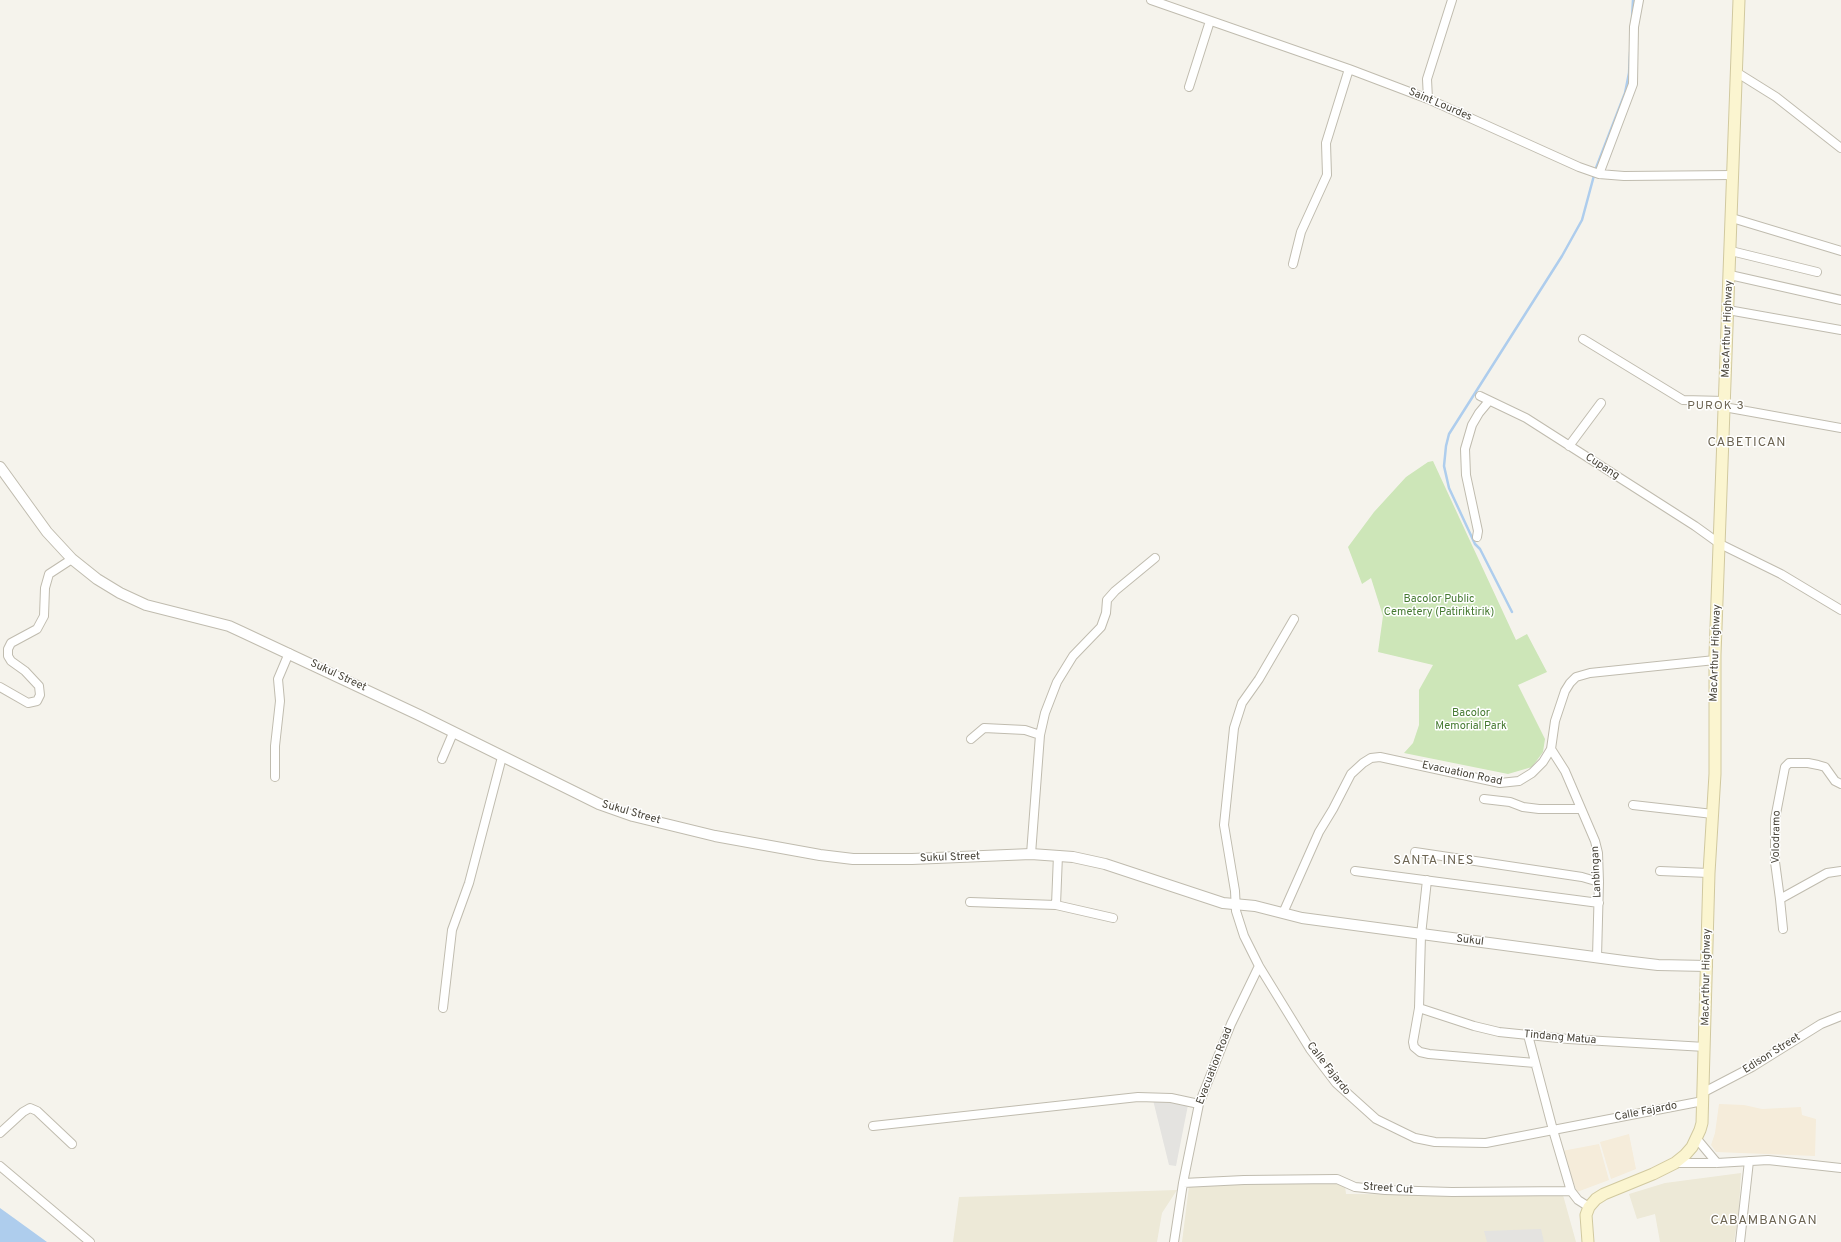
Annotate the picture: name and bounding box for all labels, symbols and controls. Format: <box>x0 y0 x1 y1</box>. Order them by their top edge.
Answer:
street label: Saint Lourdes <box>1406 86 1474 124</box>
street label: MacArthur Highway <box>1720 280 1736 378</box>
district label: PUROK 3 <box>1687 400 1745 414</box>
district label: CABETICAN <box>1707 435 1787 451</box>
street label: Cupang <box>1582 451 1622 483</box>
park label: Bacolor Public Cemetery (Patiriktirik) <box>1384 593 1494 619</box>
street label: MacArthur Highway <box>1708 604 1724 702</box>
street label: Sukul Street <box>308 657 368 695</box>
park label: Bacolor Memorial Park <box>1435 707 1507 733</box>
street label: Evacuation Road <box>1421 759 1503 789</box>
street label: Sukul Street <box>600 798 662 828</box>
street label: Volodramo <box>1770 810 1784 864</box>
street label: Lanbingan <box>1589 846 1605 898</box>
street label: Sukul Street <box>920 850 980 866</box>
district label: SANTA INES <box>1393 853 1475 869</box>
street label: MacArthur Highway <box>1700 928 1714 1026</box>
street label: Sukul <box>1456 933 1484 949</box>
street label: Evacuation Road <box>1194 1025 1236 1107</box>
street label: Tindang Matua <box>1523 1028 1597 1048</box>
street label: Edison Street <box>1741 1031 1803 1077</box>
street label: Calle Fajardo <box>1303 1040 1353 1098</box>
street label: Calle Fajardo <box>1614 1099 1678 1125</box>
street label: Street Cut <box>1362 1181 1414 1197</box>
district label: CABAMBANGAN <box>1710 1213 1818 1229</box>

